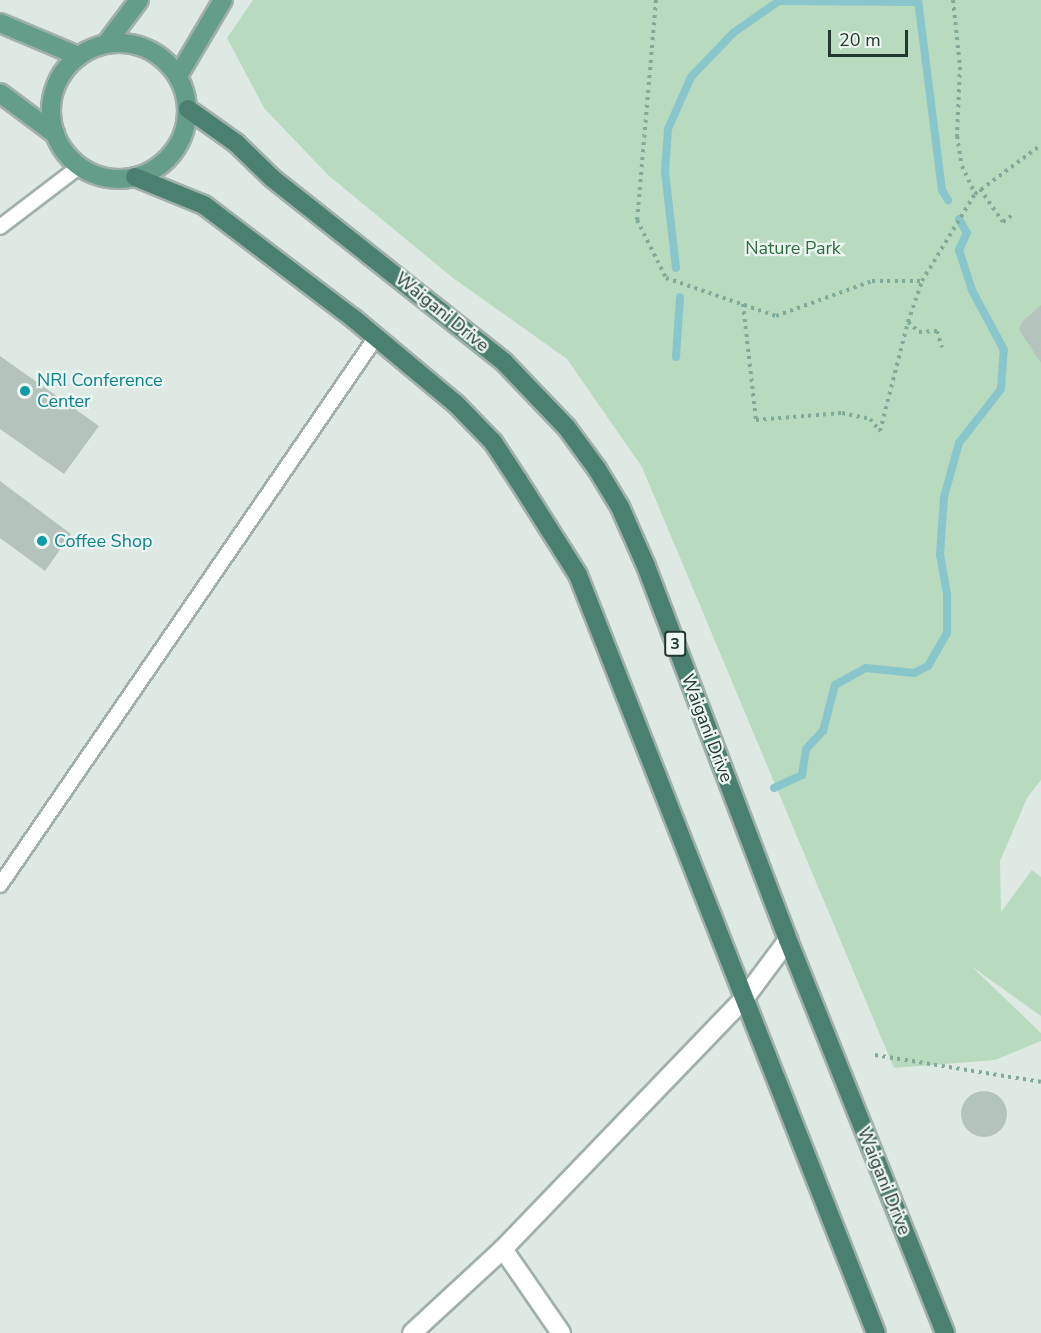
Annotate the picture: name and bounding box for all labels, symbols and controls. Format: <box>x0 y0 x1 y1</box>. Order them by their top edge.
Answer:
scale bar <box>831 18 910 56</box>
text: 20 m <box>839 28 881 52</box>
park label: Nature Park <box>745 237 841 259</box>
street label: Waigani Drive <box>391 268 493 356</box>
place label: NRI Conference Center <box>37 370 162 412</box>
marker: NRI Conference Center <box>18 384 32 398</box>
place label: Coffee Shop <box>54 530 152 552</box>
marker: Coffee Shop <box>35 534 49 548</box>
road number: 3 <box>663 631 687 657</box>
street label: Waigani Drive <box>676 671 738 785</box>
street label: Waigani Drive <box>853 1124 915 1238</box>

